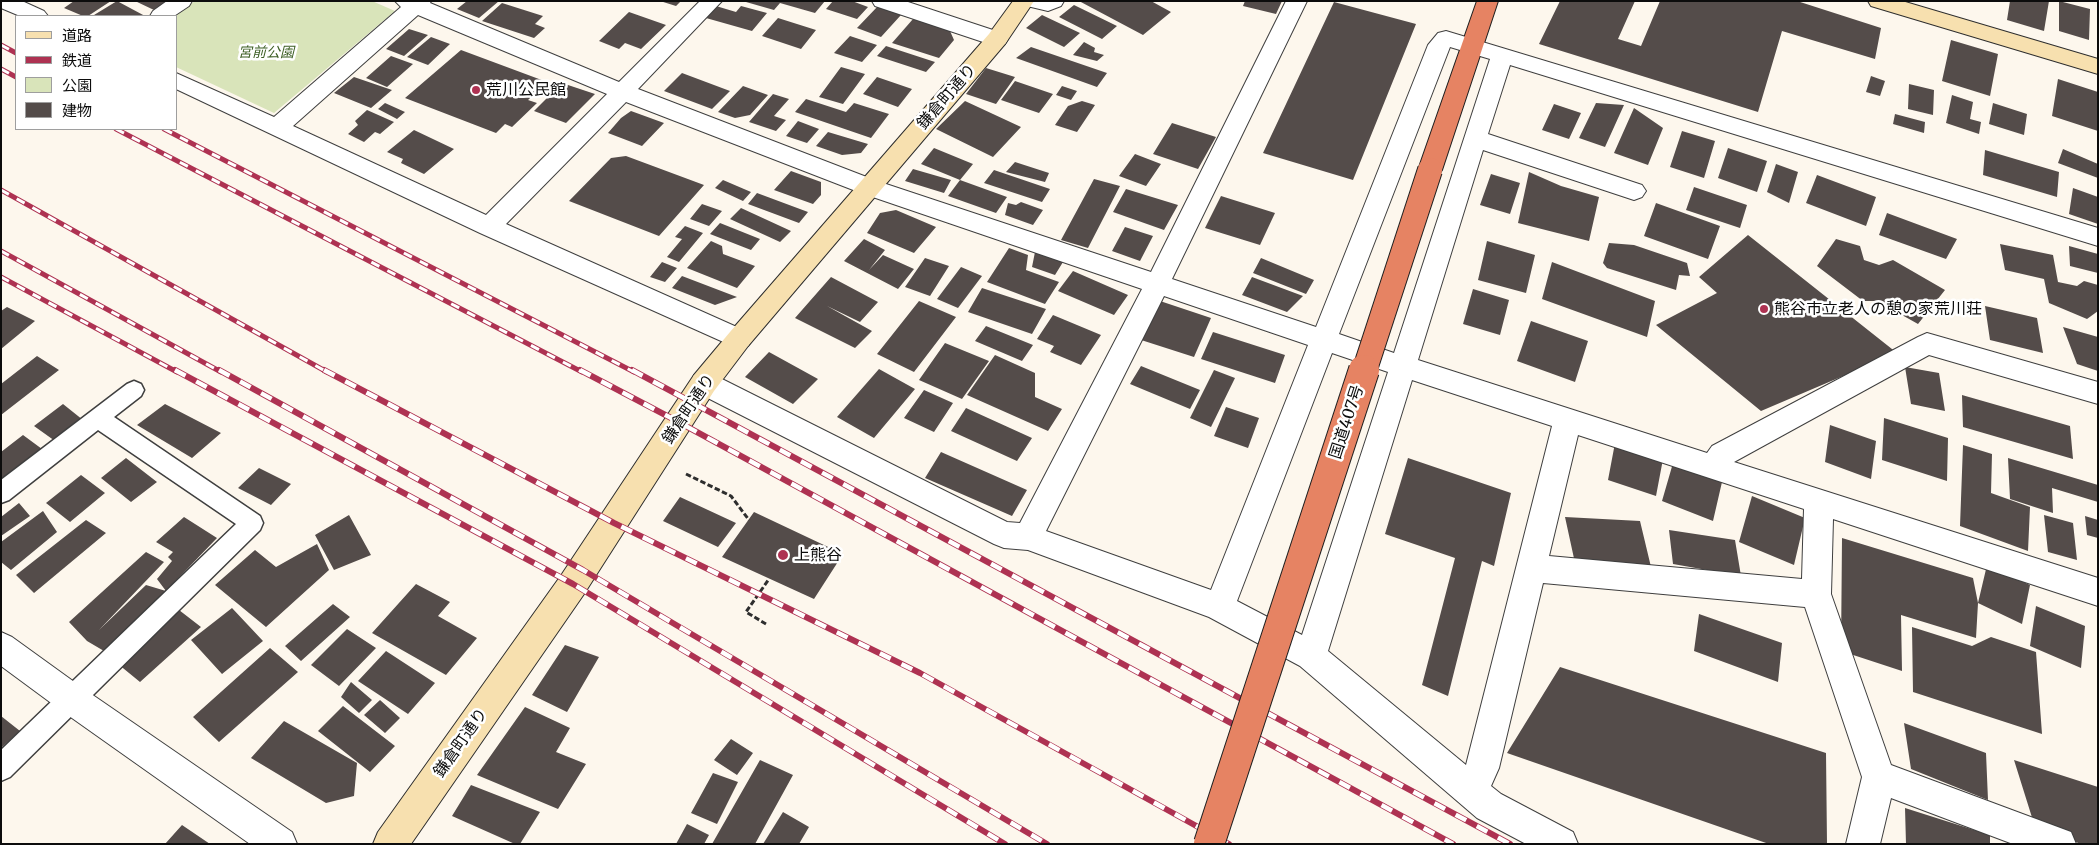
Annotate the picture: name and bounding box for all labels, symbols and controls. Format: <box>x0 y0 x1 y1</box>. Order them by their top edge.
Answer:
legend <box>15 15 178 130</box>
text: 道路 <box>62 26 92 45</box>
park label: 宮前公園 <box>238 45 294 61</box>
text: 鉄道 <box>62 51 92 70</box>
street label: 鎌倉町通り <box>914 61 980 133</box>
text: 公園 <box>62 76 92 95</box>
place label: 荒川公民館 <box>486 80 566 100</box>
marker: 荒川公民館 <box>470 84 482 96</box>
text: 建物 <box>62 101 92 120</box>
place label: 熊谷市立老人の憩の家荒川荘 <box>1774 299 1982 319</box>
marker: 熊谷市立老人の憩の家荒川荘 <box>1758 303 1770 315</box>
street label: 鎌倉町通り <box>659 370 719 448</box>
street label: 国道407号 <box>1326 383 1368 461</box>
place label: 上熊谷 <box>794 545 842 565</box>
marker: 上熊谷 <box>776 548 790 562</box>
street label: 鎌倉町通り <box>430 705 492 781</box>

